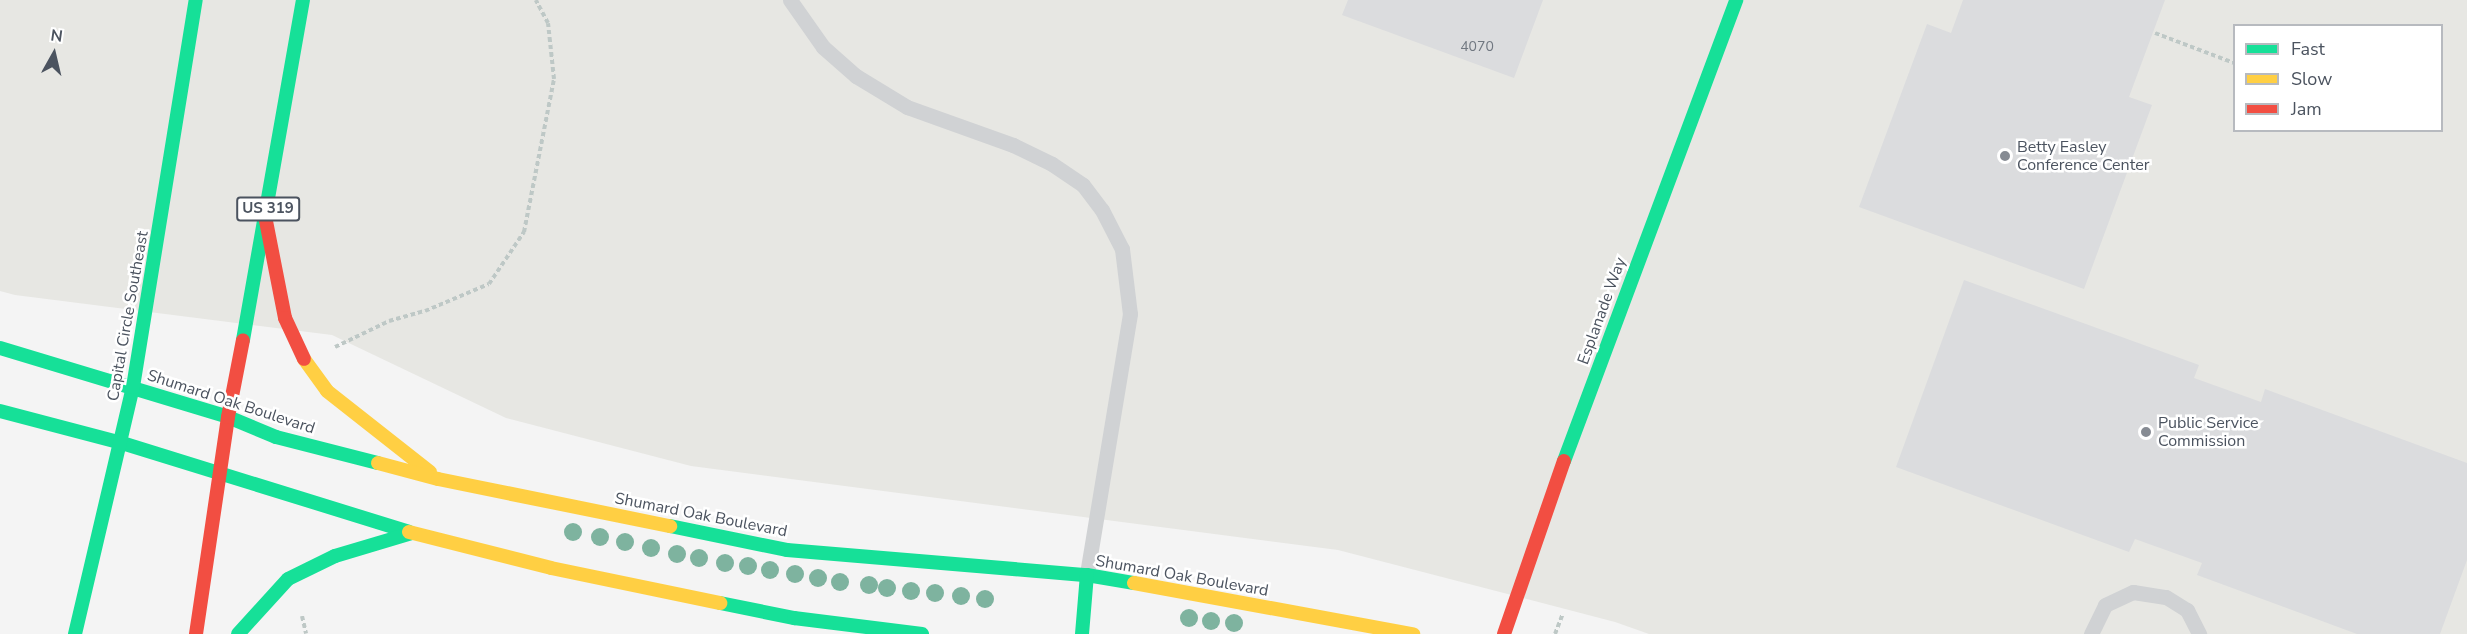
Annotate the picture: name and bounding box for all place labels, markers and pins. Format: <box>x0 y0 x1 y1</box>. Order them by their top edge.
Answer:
place label: Betty Easley Conference Center <box>2017 137 2149 175</box>
marker: Betty Easley Conference Center <box>1998 149 2012 163</box>
place label: Public Service Commission <box>2158 413 2259 451</box>
marker: Public Service Commission <box>2139 425 2153 439</box>

